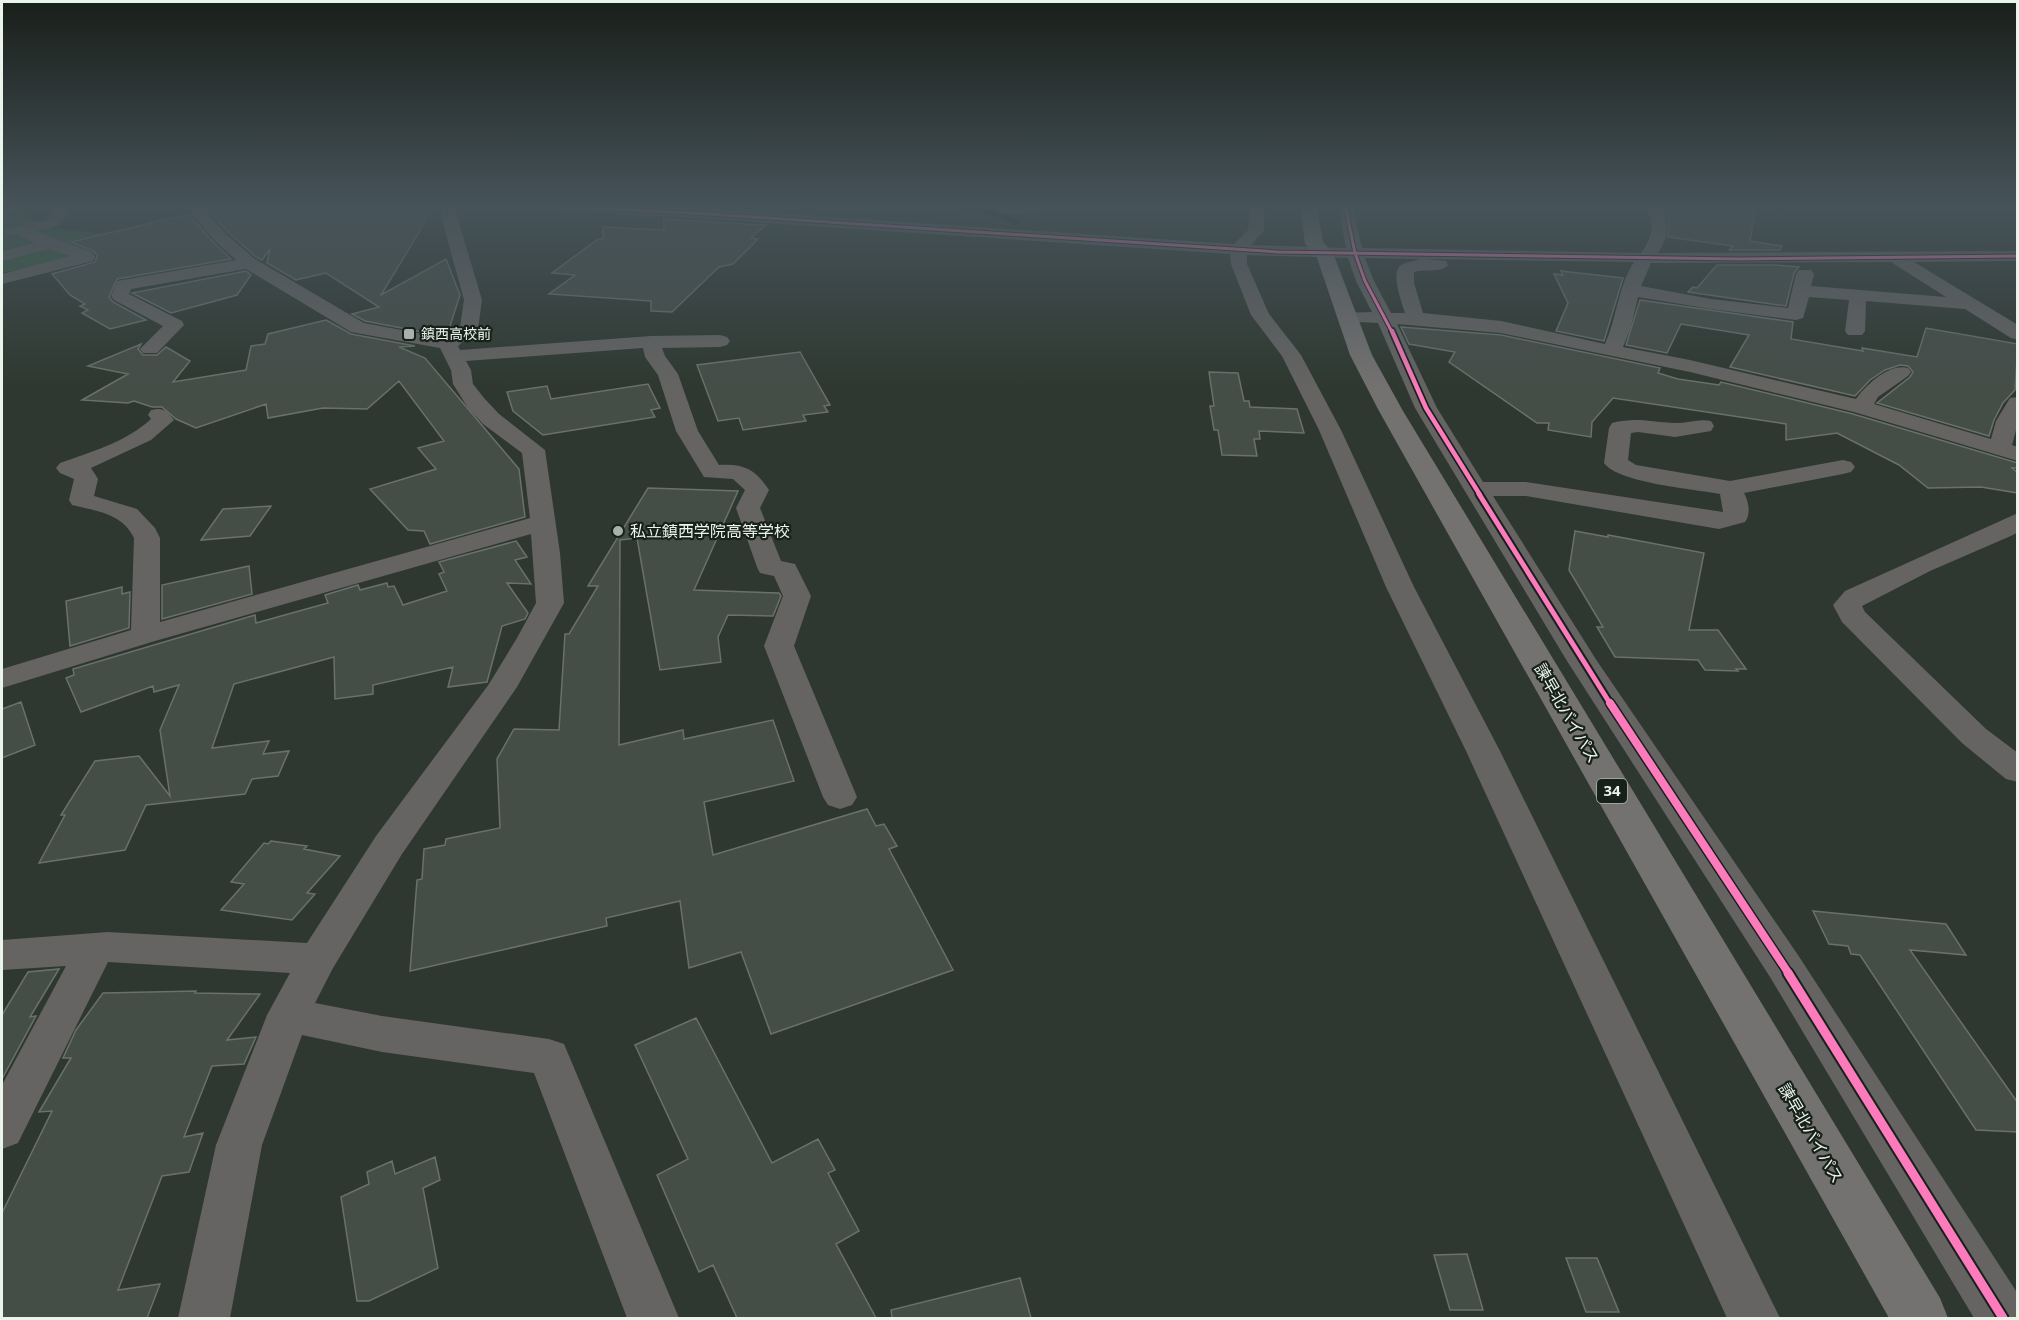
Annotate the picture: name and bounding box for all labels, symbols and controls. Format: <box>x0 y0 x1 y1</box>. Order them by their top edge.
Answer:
place label: 鎮西高校前 <box>421 324 491 343</box>
marker: 鎮西高校前 <box>402 327 416 341</box>
place label: 私立鎮西学院高等学校 <box>630 520 790 542</box>
marker: 私立鎮西学院高等学校 <box>611 524 625 538</box>
street label: 諫早北バイパス <box>1530 659 1604 767</box>
road number: 34 <box>1597 779 1627 803</box>
street label: 諫早北バイパス <box>1774 1079 1848 1187</box>

